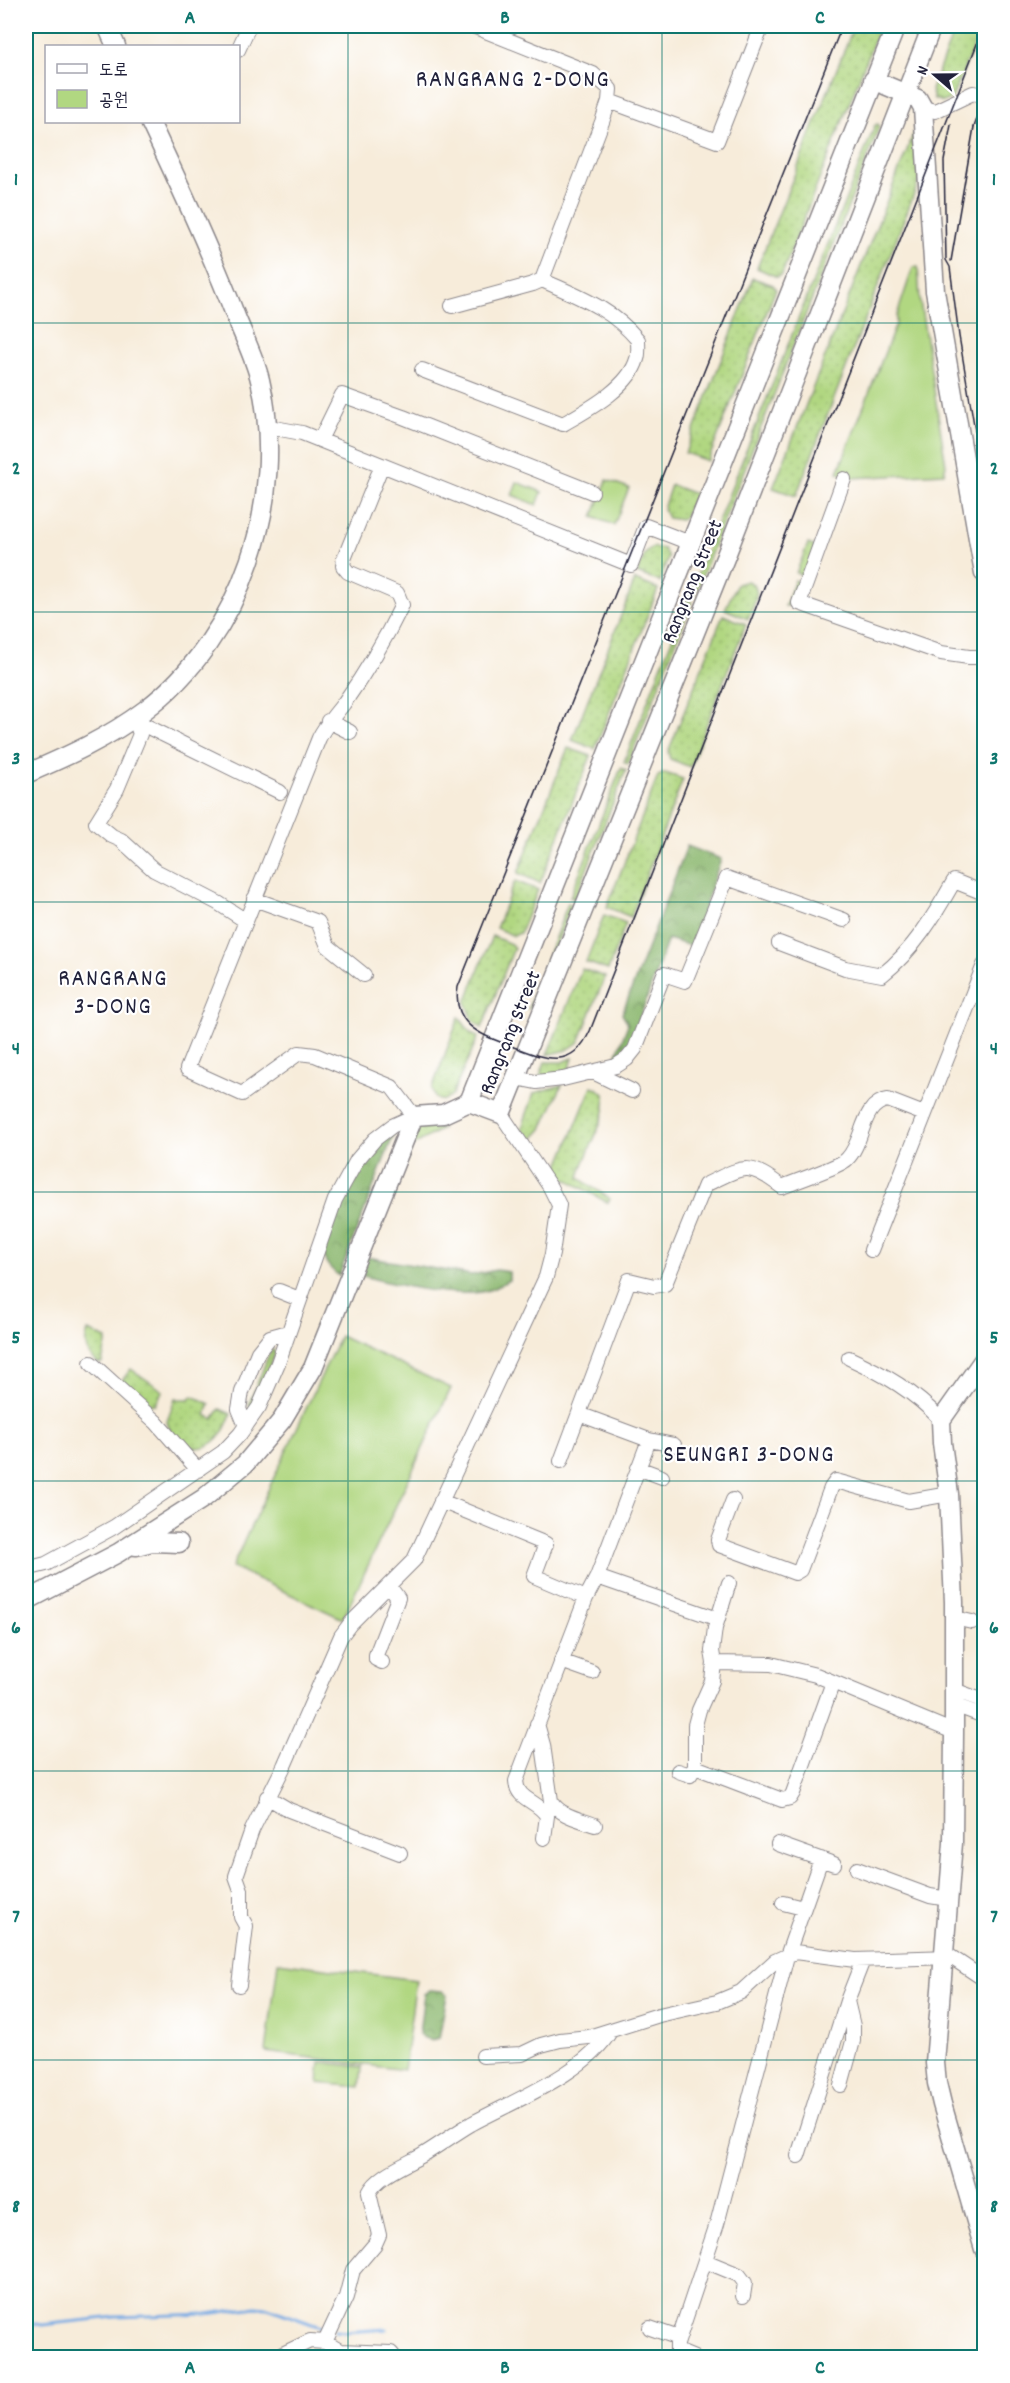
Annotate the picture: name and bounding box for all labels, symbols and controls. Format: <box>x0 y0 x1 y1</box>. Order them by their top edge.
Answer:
text: A <box>185 5 196 33</box>
text: B <box>500 5 510 33</box>
text: C <box>815 5 825 33</box>
legend <box>45 45 240 123</box>
north arrow <box>905 45 965 105</box>
text: 도로 <box>99 59 128 84</box>
text: N <box>911 63 935 78</box>
district label: RANGRANG 2-DONG <box>416 64 610 98</box>
text: 공원 <box>99 89 128 114</box>
text: 1 <box>14 167 18 195</box>
text: 1 <box>992 167 996 195</box>
text: 2 <box>12 456 20 484</box>
text: 2 <box>990 456 998 484</box>
street label: Rangrang Street <box>655 515 732 649</box>
text: 3 <box>12 746 20 774</box>
text: 3 <box>990 746 998 774</box>
district label: RANGRANG 3-DONG <box>58 963 168 1025</box>
street label: Rangrang Street <box>473 966 550 1100</box>
text: 4 <box>12 1036 20 1064</box>
text: 4 <box>990 1036 998 1064</box>
text: 5 <box>11 1325 21 1353</box>
text: 5 <box>989 1325 999 1353</box>
district label: SEUNGRI 3-DONG <box>663 1439 835 1473</box>
text: 6 <box>11 1615 21 1643</box>
text: 6 <box>989 1615 999 1643</box>
text: 7 <box>12 1904 20 1932</box>
text: 7 <box>990 1904 998 1932</box>
text: 8 <box>12 2194 20 2222</box>
text: 8 <box>990 2194 998 2222</box>
text: A <box>185 2355 196 2383</box>
text: B <box>500 2355 510 2383</box>
text: C <box>815 2355 825 2383</box>

